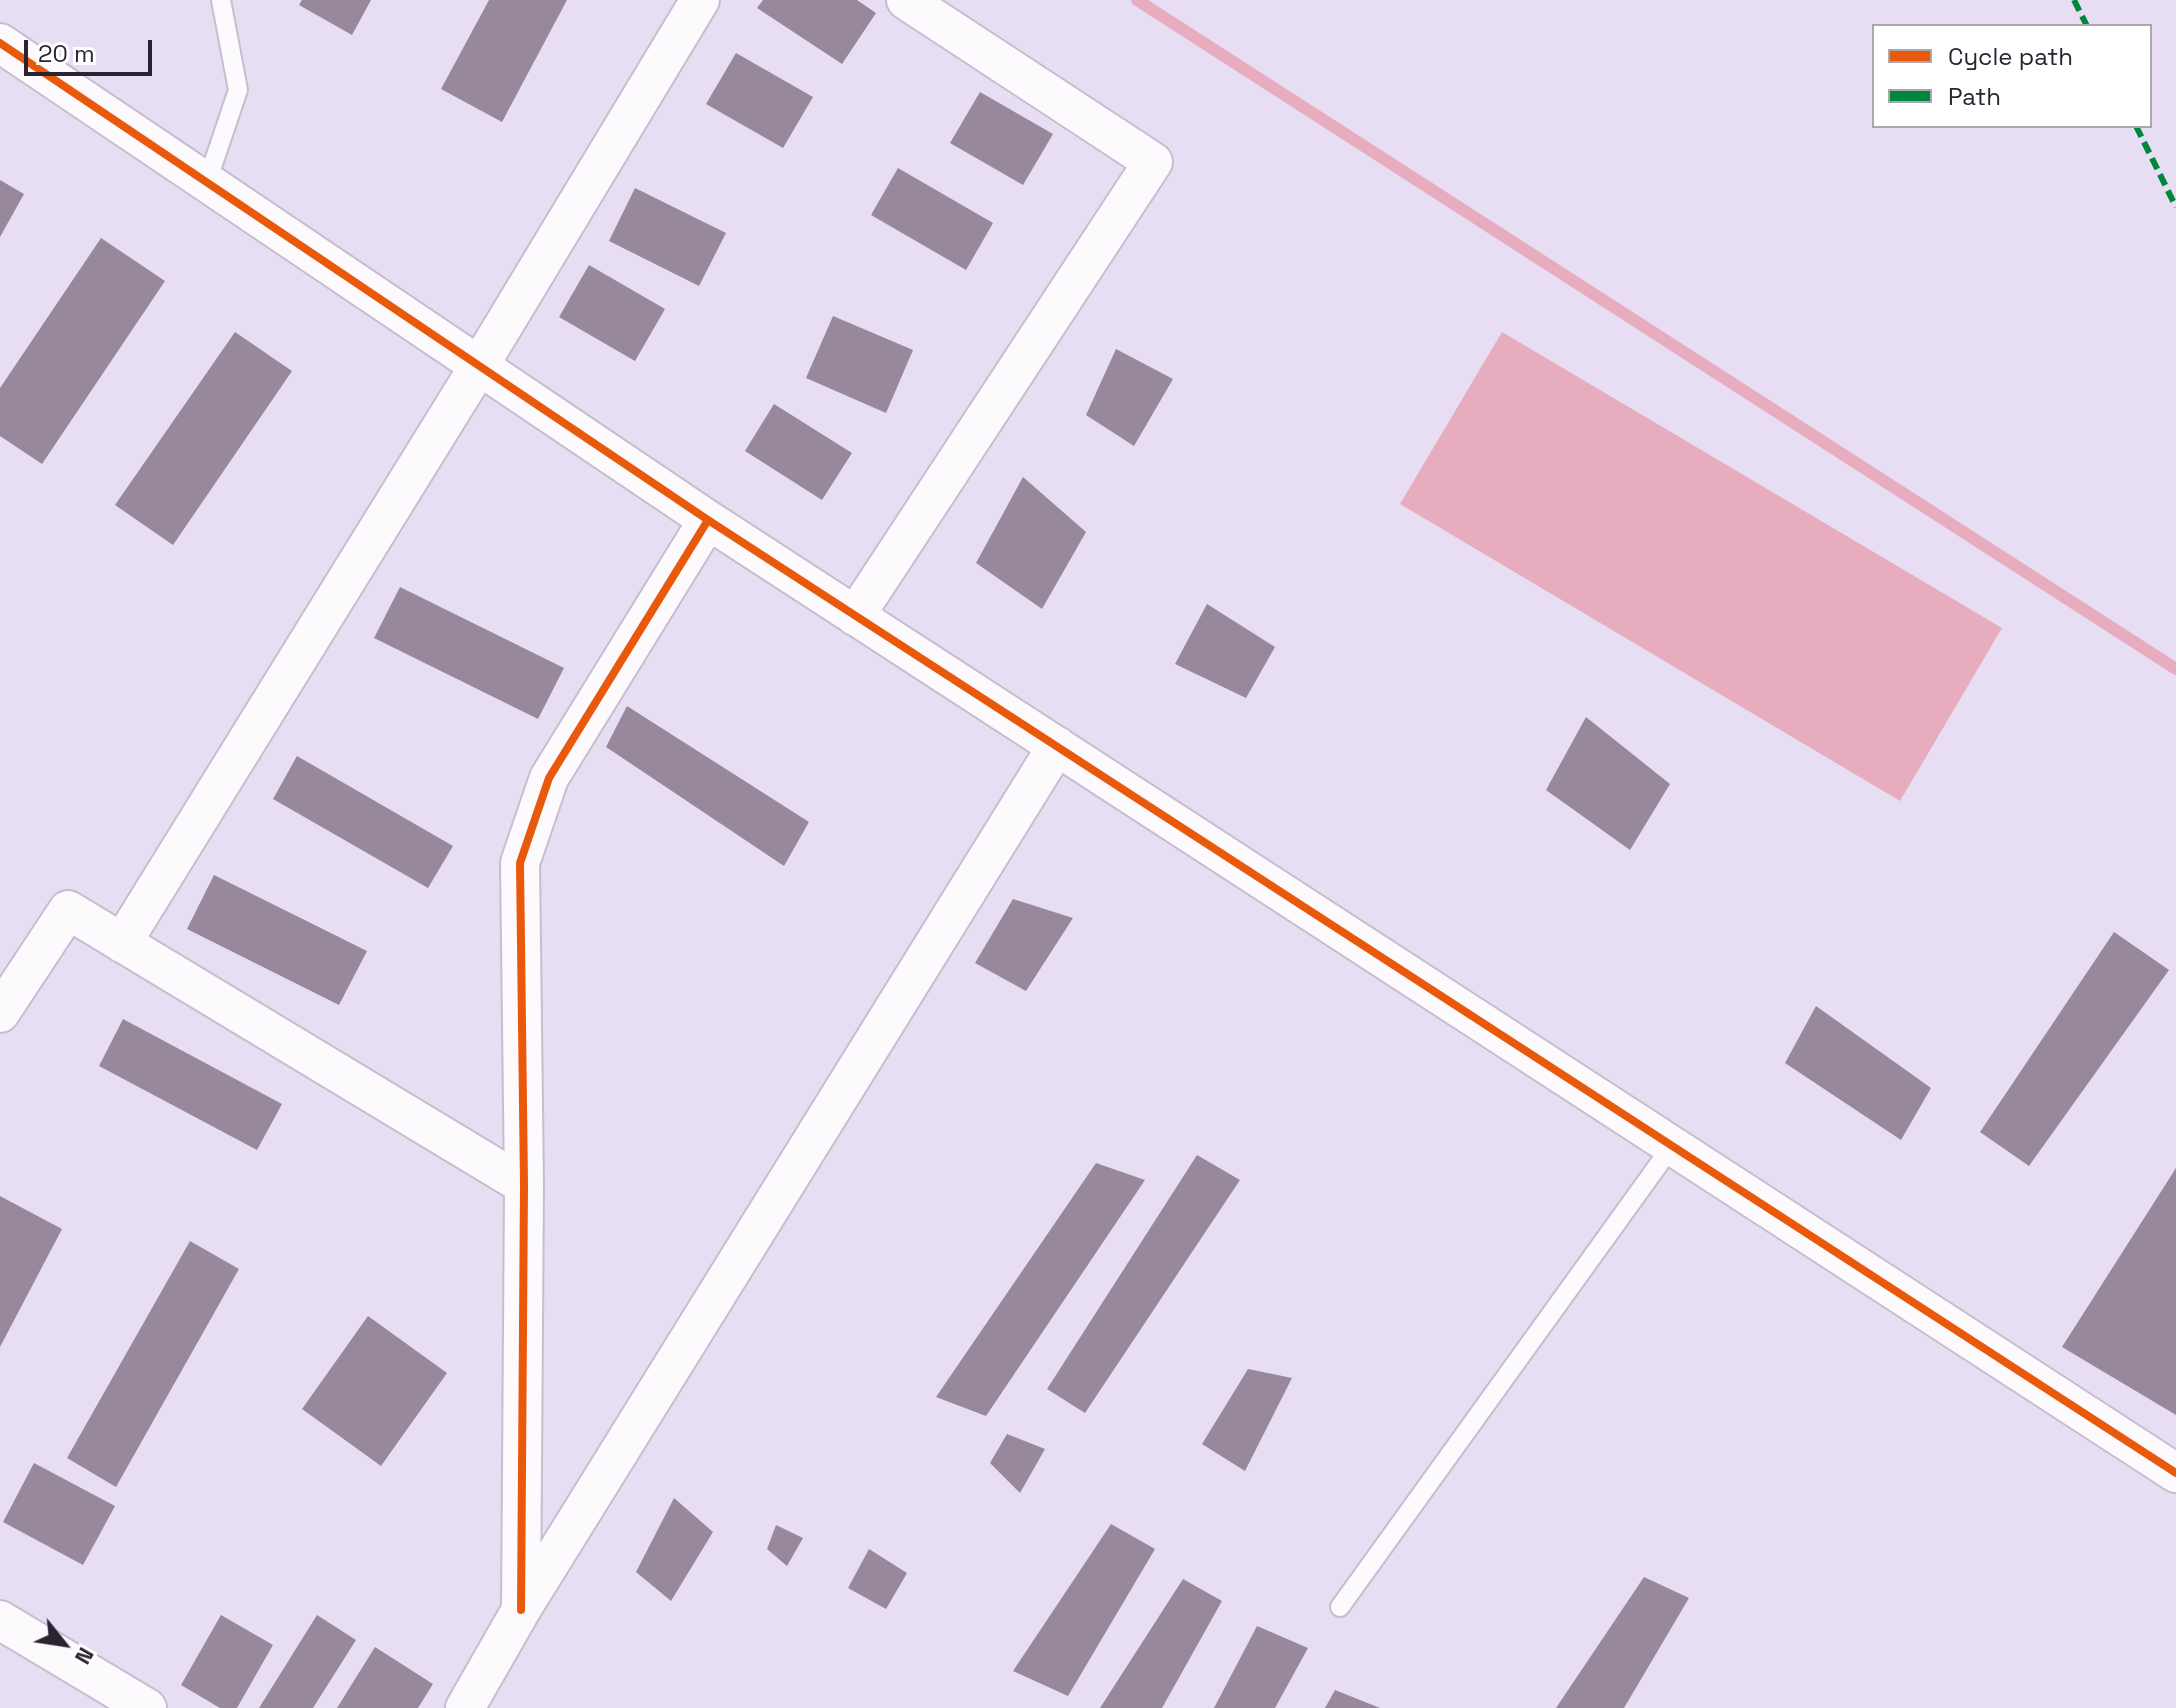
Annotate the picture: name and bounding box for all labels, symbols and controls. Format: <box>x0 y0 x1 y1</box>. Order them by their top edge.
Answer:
scale bar <box>28 24 156 74</box>
legend <box>1872 24 2152 128</box>
text: 20 m <box>38 38 95 69</box>
text: Cycle path <box>1948 41 2073 72</box>
text: Path <box>1948 81 2001 112</box>
north arrow <box>24 1604 104 1684</box>
text: N <box>69 1643 101 1669</box>

